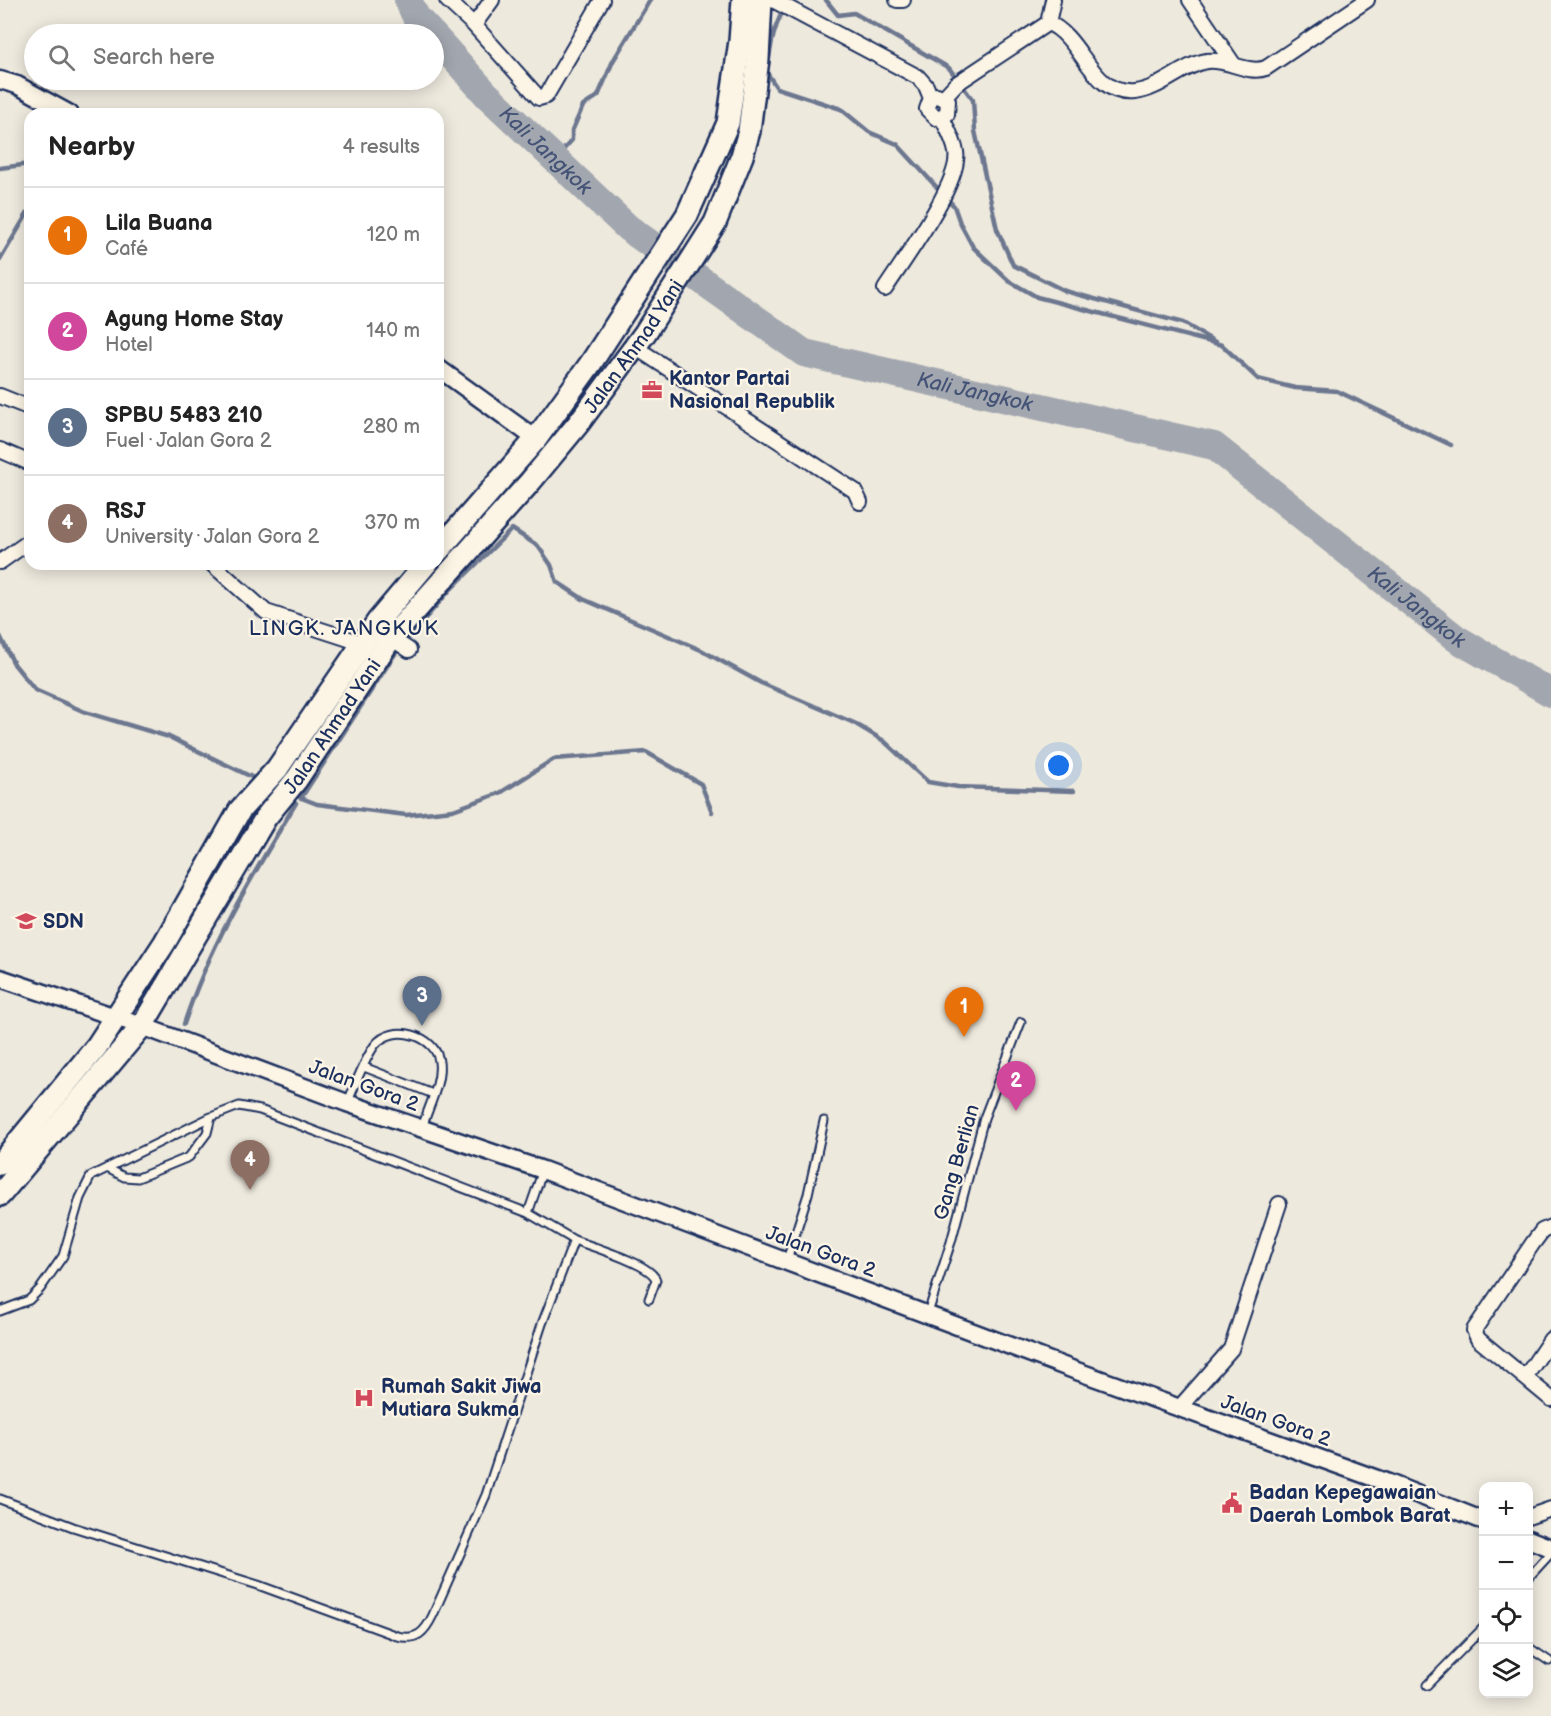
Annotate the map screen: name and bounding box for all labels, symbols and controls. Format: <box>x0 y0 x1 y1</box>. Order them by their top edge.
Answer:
search box <box>24 24 444 90</box>
icon: search <box>45 41 78 74</box>
text: Search here <box>93 44 215 71</box>
water label: Kali Jangkok <box>494 101 597 201</box>
text: Nearby <box>48 132 135 163</box>
text: 4 results <box>342 135 420 159</box>
text: Lila Buana <box>105 210 213 237</box>
text: 1 <box>63 223 72 247</box>
text: 120 m <box>367 223 420 247</box>
text: Café <box>105 237 148 261</box>
street label: Jalan Ahmad Yani <box>579 275 689 418</box>
text: Agung Home Stay <box>105 306 283 333</box>
text: 2 <box>62 319 73 343</box>
text: 140 m <box>366 319 420 343</box>
text: Hotel <box>105 333 153 357</box>
place label: Kantor Partai Nasional Republik <box>669 367 835 414</box>
water label: Kali Jangkok <box>914 367 1035 418</box>
office icon: Kantor Partai Nasional Republik <box>640 378 664 402</box>
text: SPBU 5483 210 <box>105 402 263 429</box>
text: 3 <box>62 415 73 439</box>
text: 280 m <box>363 415 420 439</box>
text: Fuel · Jalan Gora 2 <box>105 429 272 453</box>
text: RSJ <box>105 498 145 525</box>
text: 4 <box>62 511 73 535</box>
text: 370 m <box>364 511 420 535</box>
text: University · Jalan Gora 2 <box>105 525 319 549</box>
water label: Kali Jangkok <box>1362 561 1470 654</box>
district label: LINGK. JANGKUK <box>249 616 439 641</box>
street label: Jalan Ahmad Yani <box>279 655 387 799</box>
your location <box>1044 751 1073 780</box>
school or university icon: SDN <box>14 909 38 933</box>
place label: SDN <box>43 910 84 934</box>
pin: 3 <box>402 976 442 1026</box>
pin: 1 <box>944 988 984 1037</box>
street label: Jalan Gora 2 <box>305 1055 422 1117</box>
pin: 2 <box>996 1062 1036 1111</box>
street label: Gang Berlian <box>929 1102 985 1223</box>
pin: 4 <box>230 1140 270 1190</box>
street label: Jalan Gora 2 <box>762 1221 879 1283</box>
place label: Rumah Sakit Jiwa Mutiara Sukma <box>381 1375 542 1422</box>
hospital icon: Rumah Sakit Jiwa Mutiara Sukma <box>352 1386 376 1410</box>
street label: Jalan Gora 2 <box>1217 1390 1334 1452</box>
place label: Badan Kepegawaian Daerah Lombok Barat <box>1249 1481 1451 1528</box>
map controls <box>1479 1482 1533 1698</box>
button: + <box>1479 1482 1533 1536</box>
public building icon: Badan Kepegawaian Daerah Lombok Barat <box>1220 1491 1244 1515</box>
button: − <box>1479 1536 1533 1590</box>
button: locate <box>1479 1590 1533 1644</box>
button: layers <box>1479 1644 1533 1698</box>

